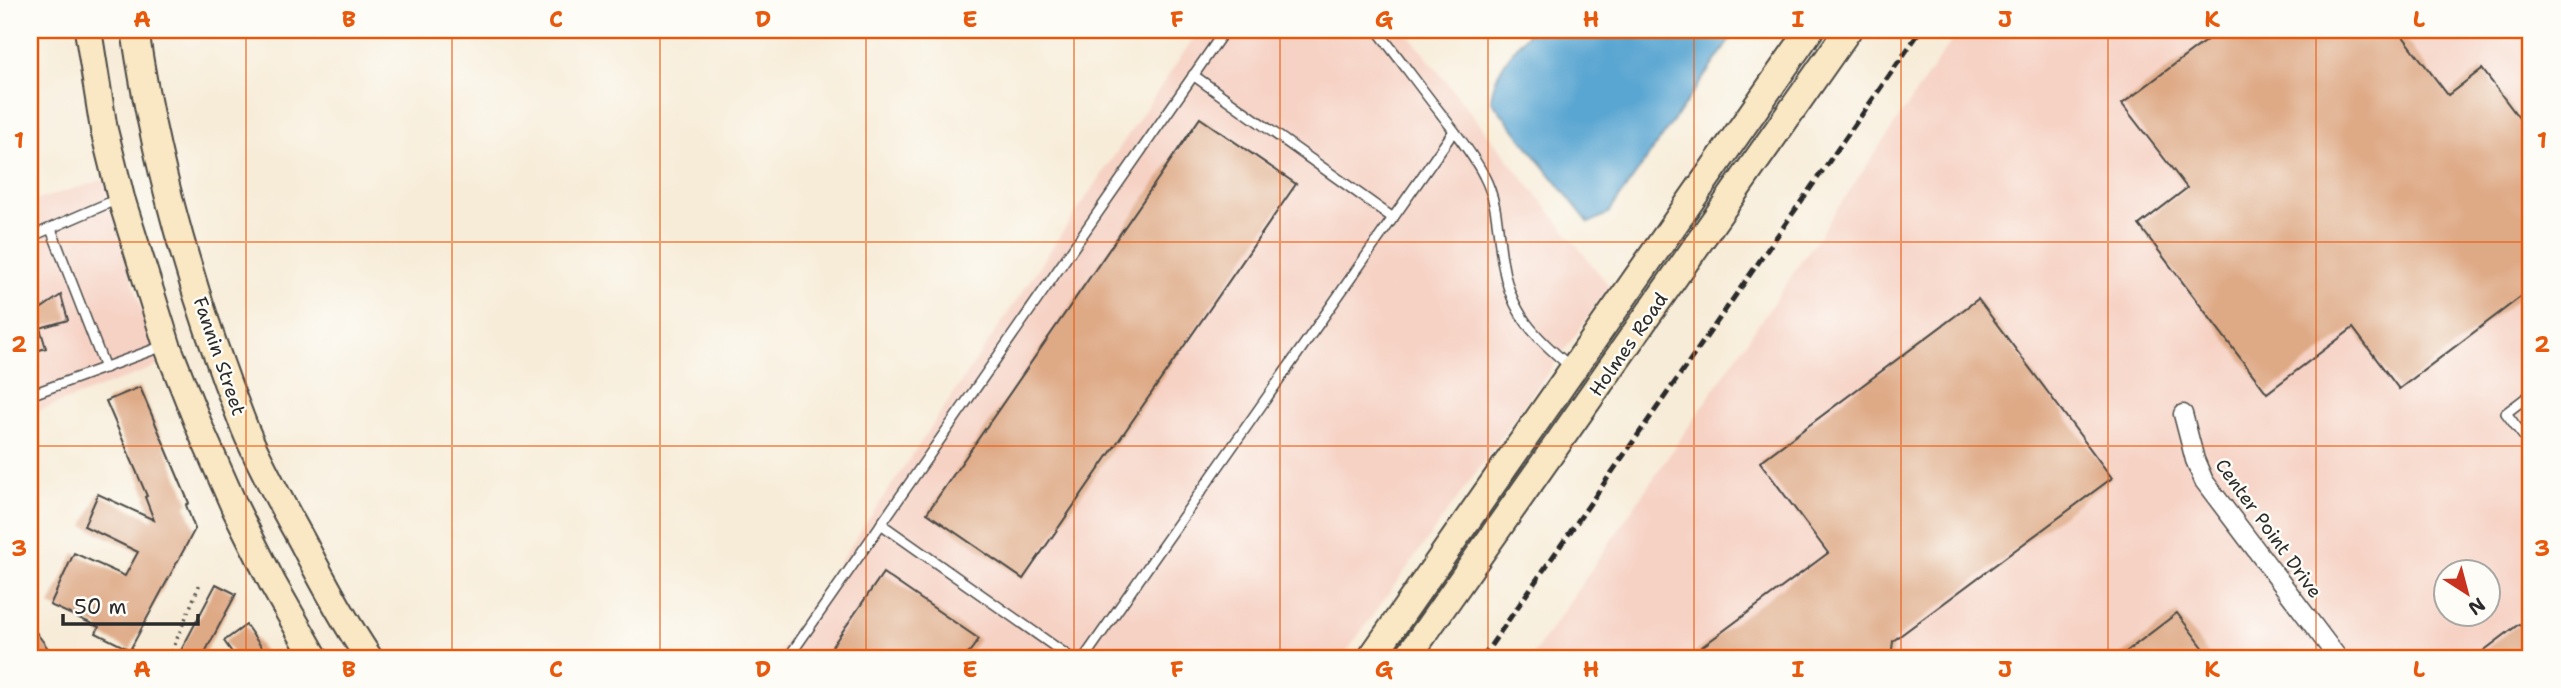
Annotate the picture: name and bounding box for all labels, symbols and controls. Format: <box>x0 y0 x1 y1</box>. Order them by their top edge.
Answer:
text: A <box>133 4 151 34</box>
text: B <box>342 4 356 34</box>
text: C <box>549 4 563 34</box>
text: D <box>755 4 771 34</box>
text: E <box>962 4 978 34</box>
text: F <box>1170 4 1184 34</box>
text: G <box>1375 4 1394 34</box>
text: H <box>1583 4 1599 34</box>
text: I <box>1792 4 1805 34</box>
text: J <box>1998 4 2012 34</box>
text: K <box>2204 4 2220 34</box>
text: L <box>2413 4 2425 34</box>
text: 1 <box>14 125 24 155</box>
text: 1 <box>2537 125 2547 155</box>
street label: Holmes Road <box>1583 287 1673 401</box>
street label: Fannin Street <box>188 294 251 419</box>
text: 2 <box>11 329 27 359</box>
text: 2 <box>2534 329 2550 359</box>
street label: Center Point Drive <box>2210 454 2328 603</box>
text: 3 <box>11 533 27 563</box>
text: 3 <box>2534 533 2550 563</box>
north arrow <box>2432 558 2502 628</box>
scale bar <box>63 583 198 627</box>
text: N <box>2463 592 2490 621</box>
text: 50 m <box>74 593 127 621</box>
text: A <box>133 654 151 684</box>
text: B <box>342 654 356 684</box>
text: C <box>549 654 563 684</box>
text: D <box>755 654 771 684</box>
text: E <box>962 654 978 684</box>
text: F <box>1170 654 1184 684</box>
text: G <box>1375 654 1394 684</box>
text: H <box>1583 654 1599 684</box>
text: I <box>1792 654 1805 684</box>
text: J <box>1998 654 2012 684</box>
text: K <box>2204 654 2220 684</box>
text: L <box>2413 654 2425 684</box>

